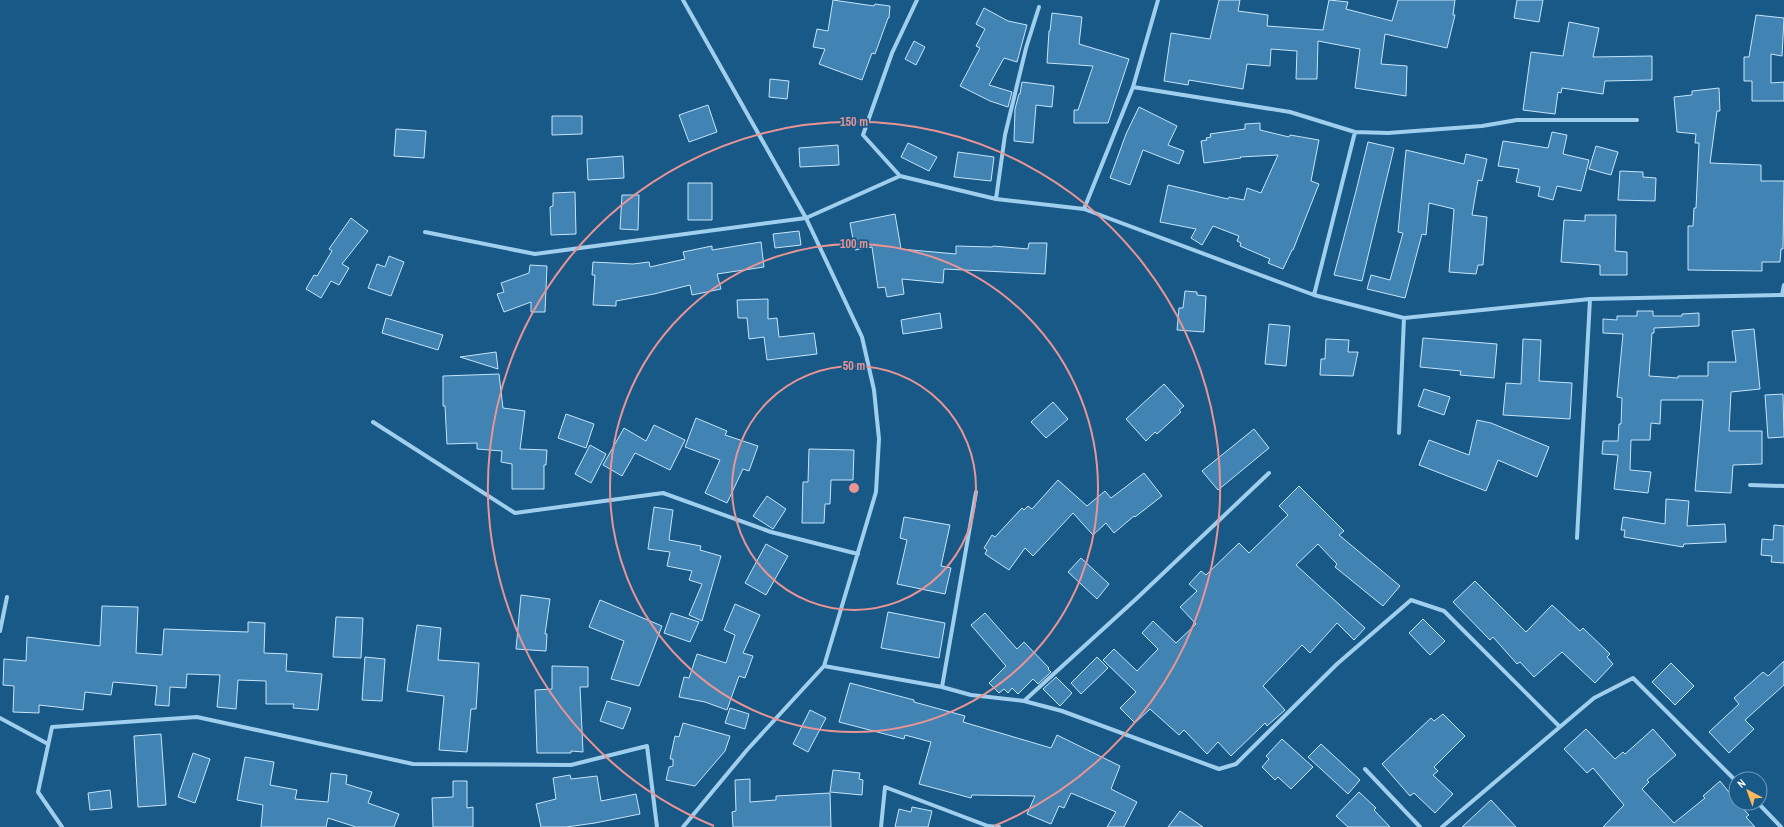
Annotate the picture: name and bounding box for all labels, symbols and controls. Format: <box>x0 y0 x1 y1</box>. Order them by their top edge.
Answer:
text: 150 m <box>840 114 868 130</box>
text: 100 m <box>840 236 868 252</box>
text: 50 m <box>843 358 865 374</box>
centre of rings <box>847 481 861 495</box>
north arrow <box>1728 771 1768 811</box>
text: N <box>1734 776 1748 791</box>

